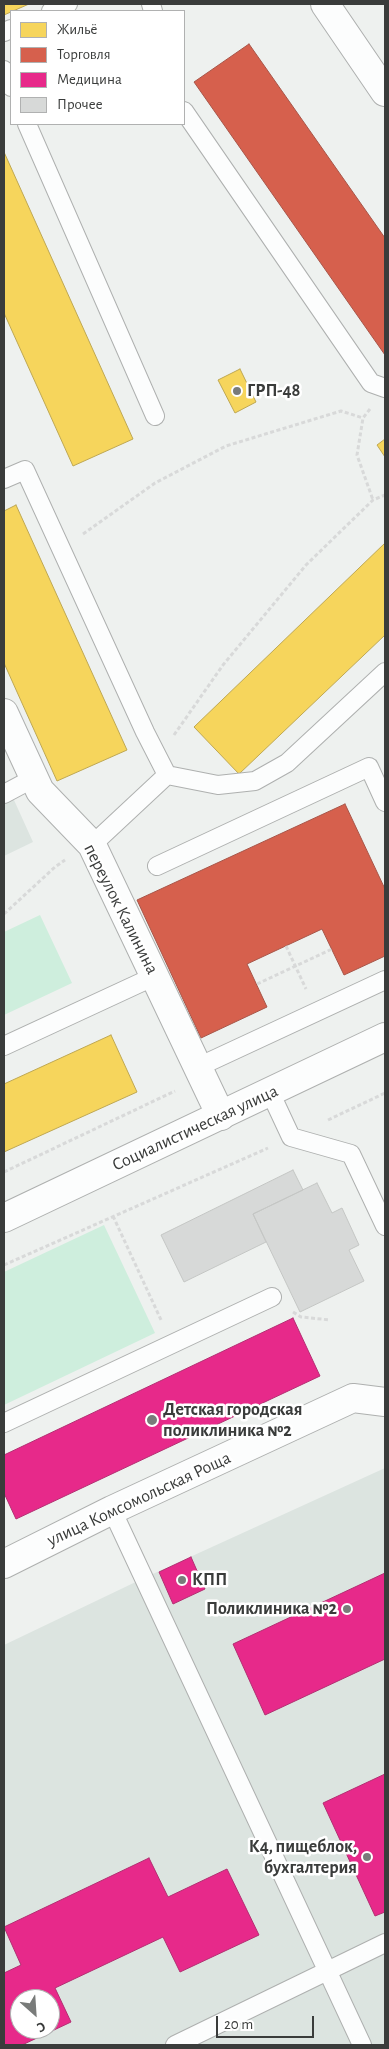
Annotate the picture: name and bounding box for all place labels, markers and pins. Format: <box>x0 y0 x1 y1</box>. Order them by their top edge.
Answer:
place label: ГРП-48 <box>247 380 300 402</box>
marker: ГРП-48 <box>231 385 243 397</box>
place label: Детская городская поликлиника №2 <box>163 1399 302 1442</box>
marker: Детская городская поликлиника №2 <box>145 1413 159 1427</box>
place label: КПП <box>192 1569 227 1591</box>
marker: КПП <box>176 1574 188 1586</box>
place label: Поликлиника №2 <box>206 1598 337 1620</box>
marker: Поликлиника №2 <box>341 1603 353 1615</box>
place label: К4, пищеблок, бухгалтерия <box>249 1836 357 1878</box>
marker: К4, пищеблок, бухгалтерия <box>361 1851 373 1863</box>

